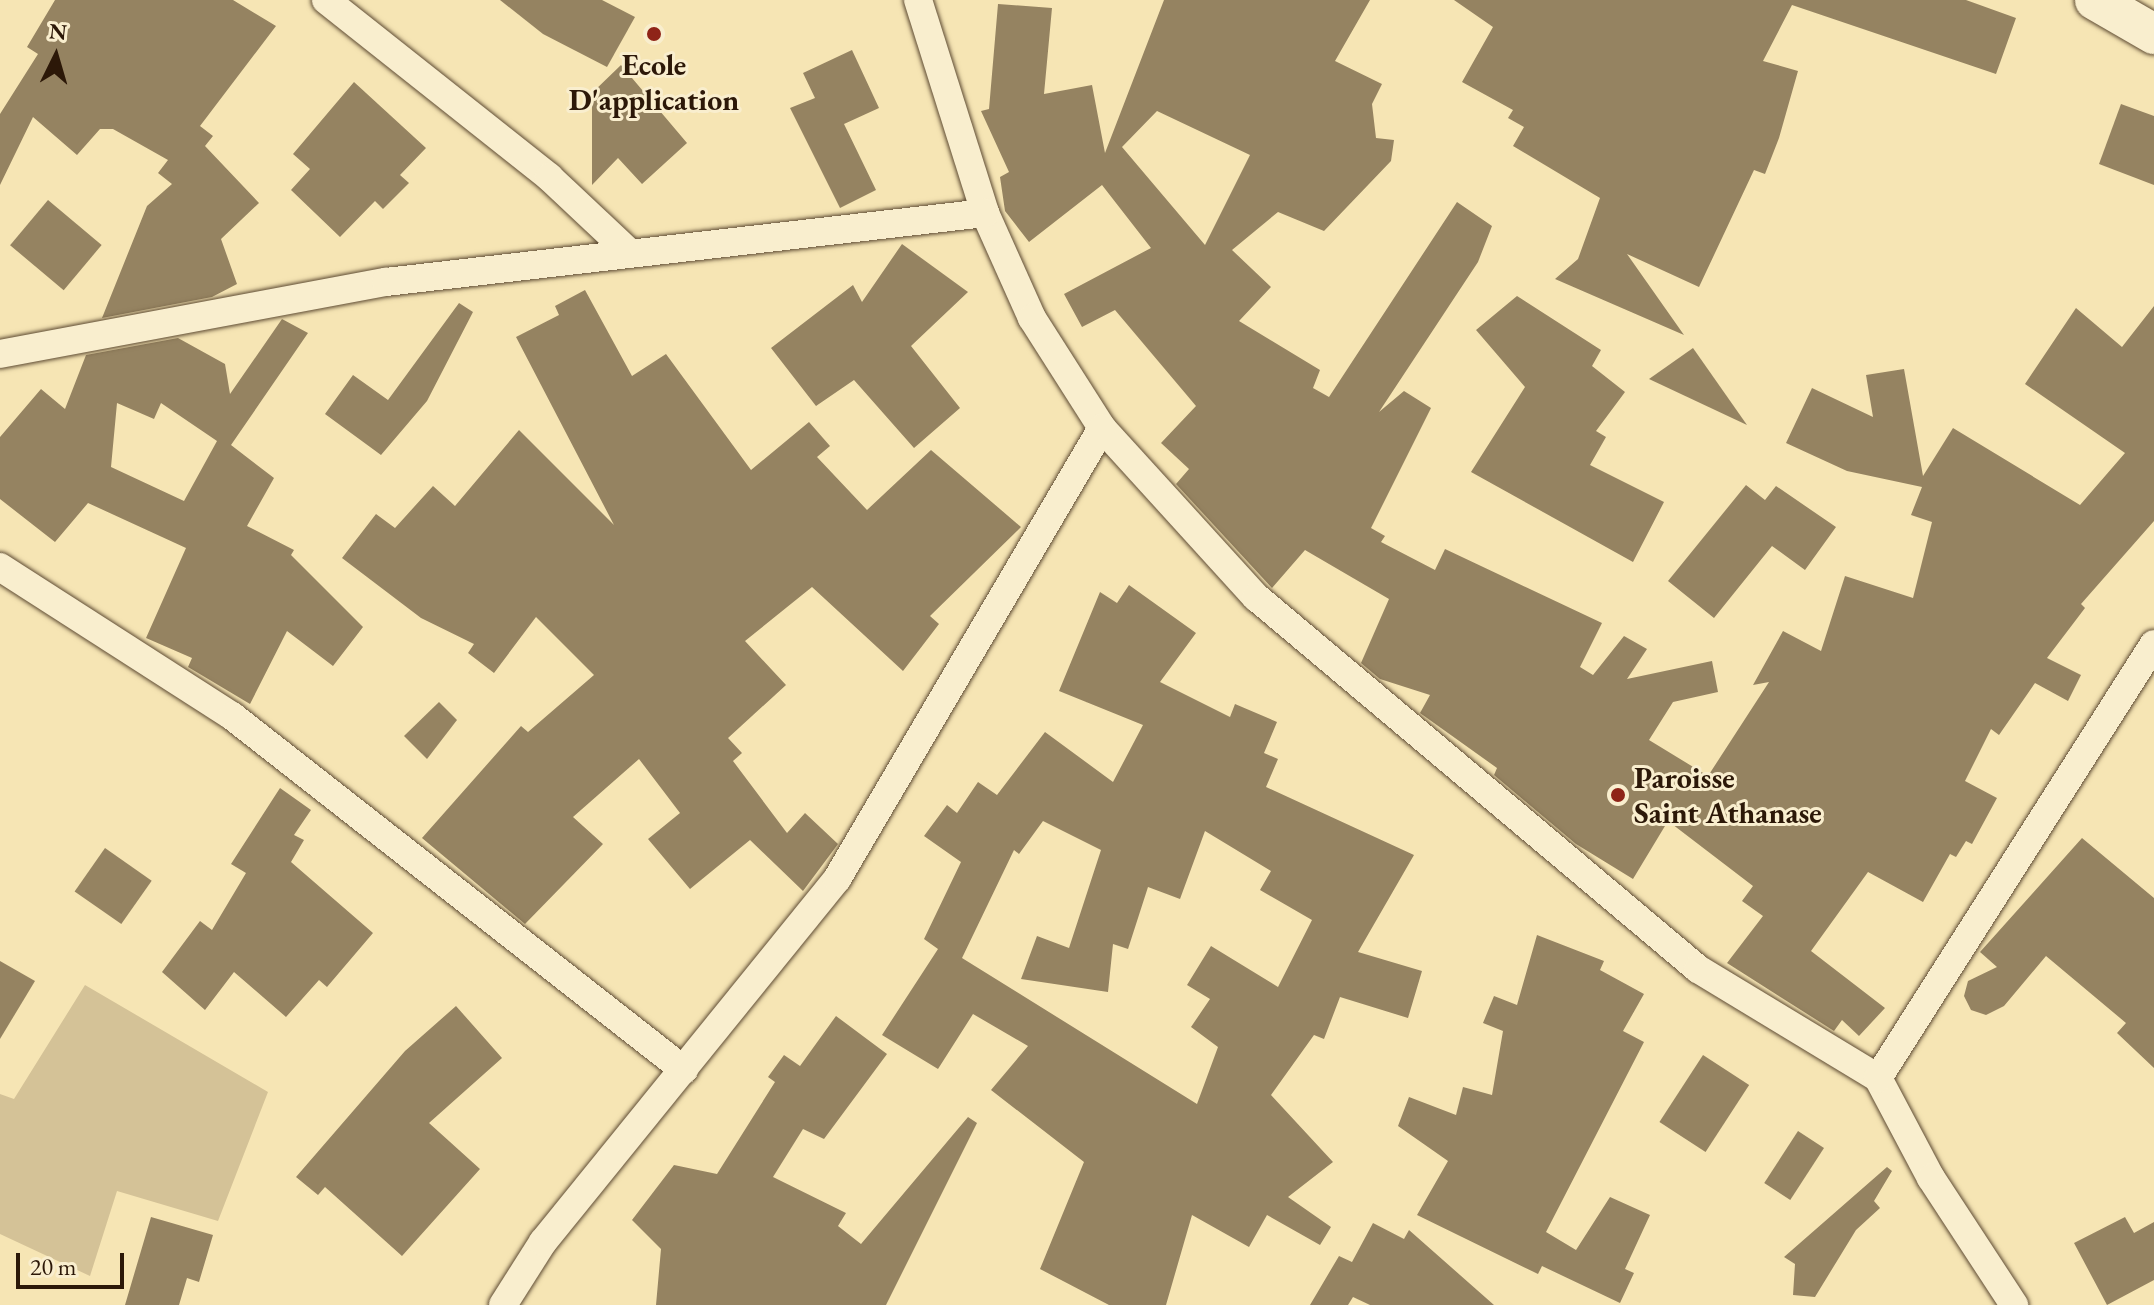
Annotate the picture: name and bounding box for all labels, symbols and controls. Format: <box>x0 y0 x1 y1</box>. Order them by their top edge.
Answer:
north arrow <box>16 16 96 96</box>
text: N <box>48 16 68 47</box>
marker: Ecole D'application <box>645 25 663 43</box>
place label: Ecole D'application <box>569 47 739 118</box>
place label: Paroisse Saint Athanase <box>1634 760 1822 830</box>
marker: Paroisse Saint Athanase <box>1609 786 1627 804</box>
scale bar <box>20 1237 128 1287</box>
text: 20 m <box>30 1251 77 1282</box>

